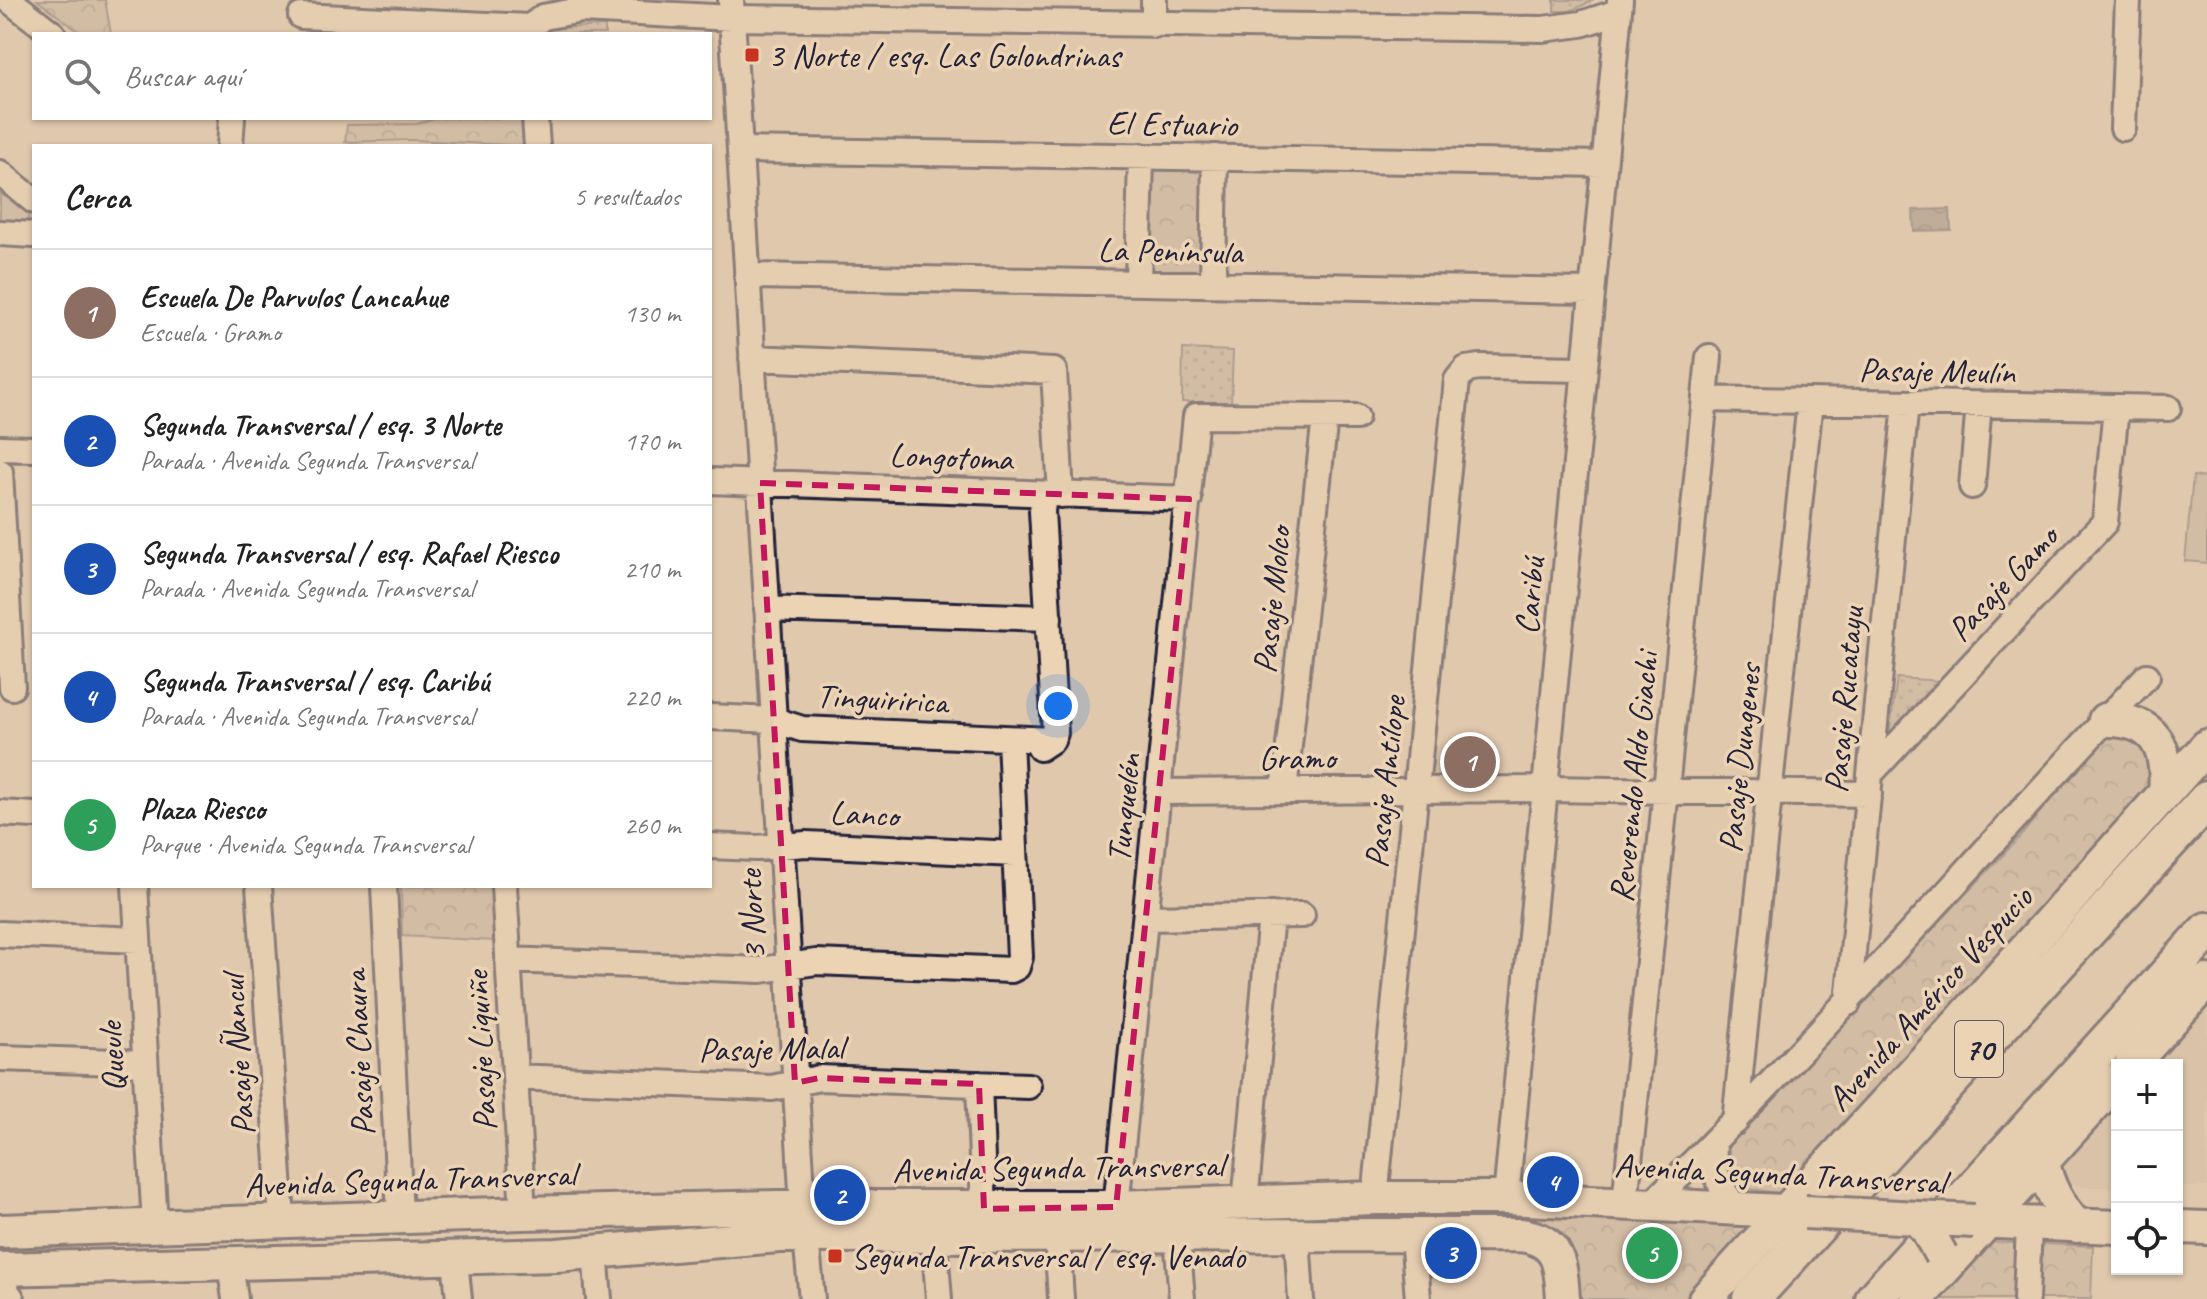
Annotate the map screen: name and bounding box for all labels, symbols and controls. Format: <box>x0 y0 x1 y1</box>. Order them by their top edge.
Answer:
search box <box>32 32 712 120</box>
place label: 3 Norte / esq. Las Golondrinas <box>768 34 1124 77</box>
marker: 3 Norte / esq. Las Golondrinas <box>743 46 761 64</box>
icon: search <box>60 54 104 98</box>
text: Buscar aquí <box>124 57 242 95</box>
street label: El Estuario <box>1107 101 1239 146</box>
text: Cerca <box>64 175 130 218</box>
text: 5 resultados <box>574 180 680 213</box>
street label: La Península <box>1097 228 1245 273</box>
text: Escuela De Parvulos Lancahue <box>140 278 447 316</box>
text: 1 <box>84 297 96 330</box>
text: 130 m <box>624 297 680 330</box>
text: Escuela · Gramo <box>140 316 281 349</box>
street label: Pasaje Meulín <box>1859 348 2017 393</box>
text: Segunda Transversal / esq. 3 Norte <box>140 406 501 444</box>
text: 2 <box>84 425 96 458</box>
text: 170 m <box>624 425 680 458</box>
street label: Longotoma <box>889 433 1015 480</box>
text: Parada · Avenida Segunda Transversal <box>140 444 474 477</box>
street label: Pasaje Gamo <box>1938 513 2070 650</box>
street label: Pasaje Molco <box>1242 521 1301 675</box>
text: Segunda Transversal / esq. Rafael Riesco <box>140 534 558 572</box>
text: 3 <box>84 553 96 586</box>
text: 210 m <box>624 553 680 586</box>
street label: Caribú <box>1505 553 1554 636</box>
text: Parada · Avenida Segunda Transversal <box>140 572 474 605</box>
street label: Pasaje Rucatayu <box>1814 603 1873 795</box>
street label: Reverendo Aldo Giachi <box>1599 646 1668 904</box>
street label: Pasaje Dungenes <box>1708 658 1771 854</box>
text: Segunda Transversal / esq. Caribú <box>140 662 489 700</box>
street label: Tinguiririca <box>815 674 952 724</box>
text: 4 <box>84 681 96 714</box>
text: 220 m <box>624 681 680 714</box>
your location <box>1038 686 1078 726</box>
street label: Pasaje Antílope <box>1354 692 1415 870</box>
text: Parada · Avenida Segunda Transversal <box>140 700 474 733</box>
pin: 1 <box>1444 732 1496 792</box>
street label: Gramo <box>1259 736 1339 779</box>
street label: Tunquelén <box>1096 750 1151 864</box>
text: Plaza Riesco <box>140 790 265 828</box>
street label: Lanco <box>829 790 903 837</box>
text: 5 <box>84 809 96 842</box>
text: 260 m <box>624 809 680 842</box>
text: Parque · Avenida Segunda Transversal <box>140 828 470 861</box>
street label: 3 Norte <box>728 867 775 961</box>
street label: Avenida Américo Vespucio <box>1817 875 2043 1120</box>
street label: Pasaje Chaura <box>333 966 384 1137</box>
street label: Pasaje Ñancul <box>210 967 265 1136</box>
street label: Pasaje Liquiñe <box>455 967 506 1132</box>
street label: Queule <box>88 1018 135 1093</box>
road number: 70 <box>1955 1021 2003 1077</box>
street label: Pasaje Malal <box>698 1026 850 1071</box>
map controls <box>2111 1059 2183 1275</box>
button: + <box>2111 1059 2183 1131</box>
button: − <box>2111 1131 2183 1203</box>
street label: Avenida Segunda Transversal <box>892 1143 1230 1192</box>
street label: Avenida Segunda Transversal <box>1613 1143 1953 1204</box>
street label: Avenida Segunda Transversal <box>244 1152 583 1207</box>
pin: 4 <box>1527 1152 1579 1212</box>
pin: 2 <box>814 1165 866 1225</box>
button: locate <box>2111 1203 2183 1275</box>
pin: 3 <box>1425 1223 1477 1283</box>
pin: 5 <box>1626 1223 1678 1283</box>
place label: Segunda Transversal / esq. Venado <box>851 1235 1247 1278</box>
marker: Segunda Transversal / esq. Venado <box>826 1247 844 1265</box>

